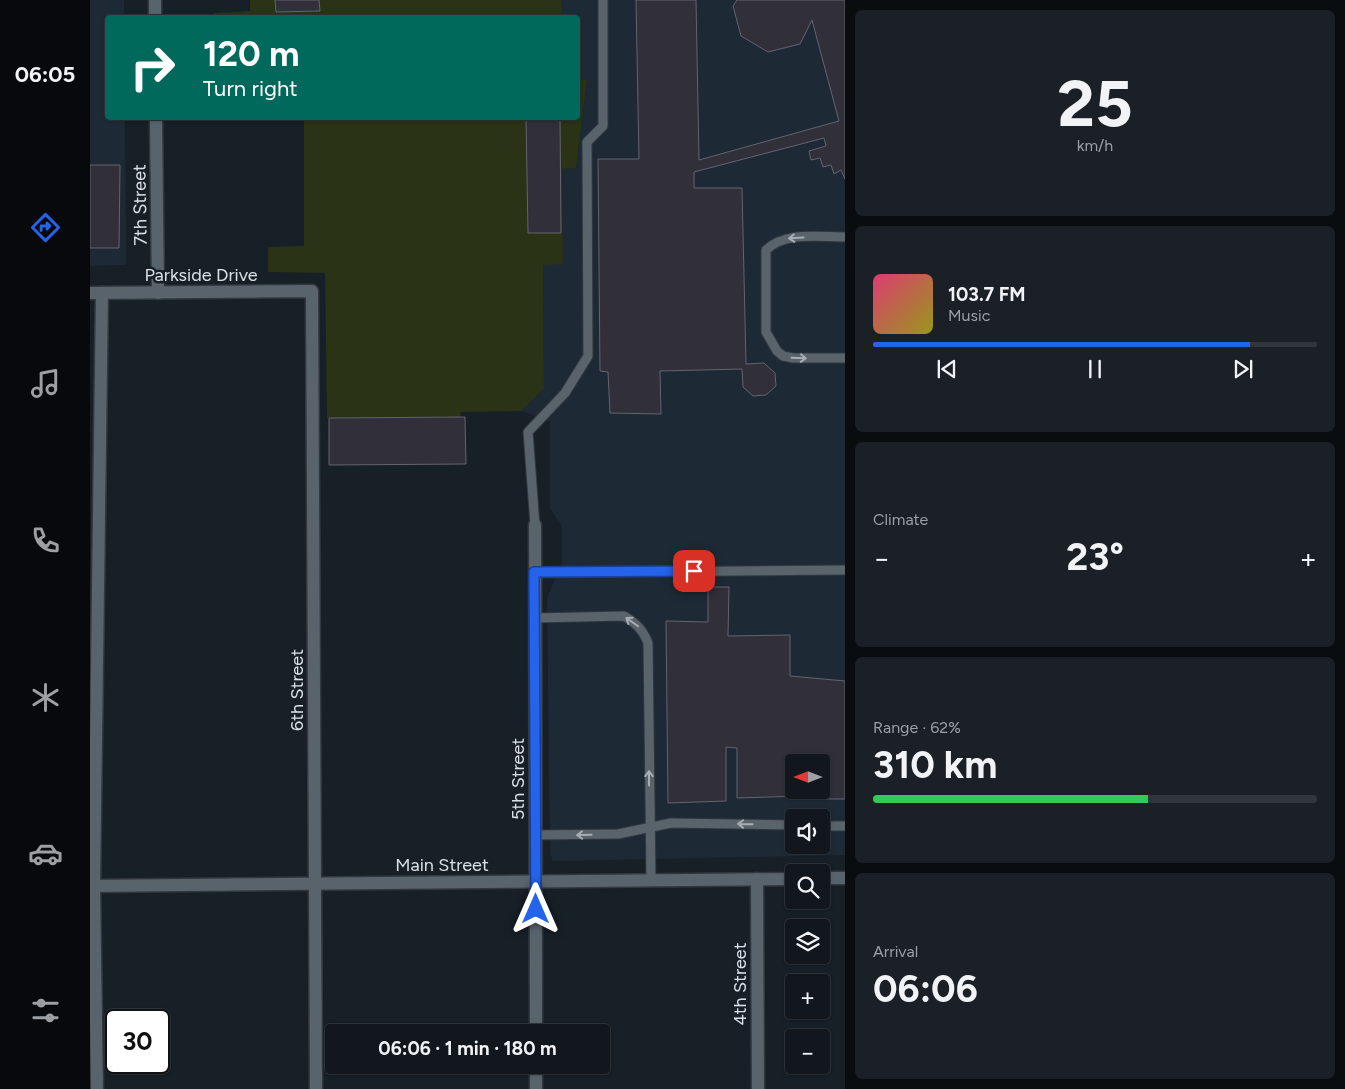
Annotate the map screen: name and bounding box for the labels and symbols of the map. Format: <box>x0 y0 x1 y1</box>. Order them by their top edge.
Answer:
street label: 7th Street <box>128 164 152 246</box>
one-way arrow <box>789 233 805 242</box>
street label: Parkside Drive <box>144 264 258 286</box>
one-way arrow <box>790 353 807 363</box>
pin <box>673 550 715 592</box>
one-way arrow <box>625 617 639 627</box>
street label: 6th Street <box>286 649 308 731</box>
street label: 5th Street <box>507 738 529 820</box>
north arrow <box>785 754 830 799</box>
one-way arrow <box>644 770 654 786</box>
one-way arrow <box>737 819 754 829</box>
one-way arrow <box>576 830 592 840</box>
street label: Main Street <box>395 854 489 876</box>
position arrow <box>509 882 561 934</box>
street label: 4th Street <box>729 942 751 1025</box>
speed limit sign: 30 <box>105 1009 170 1074</box>

